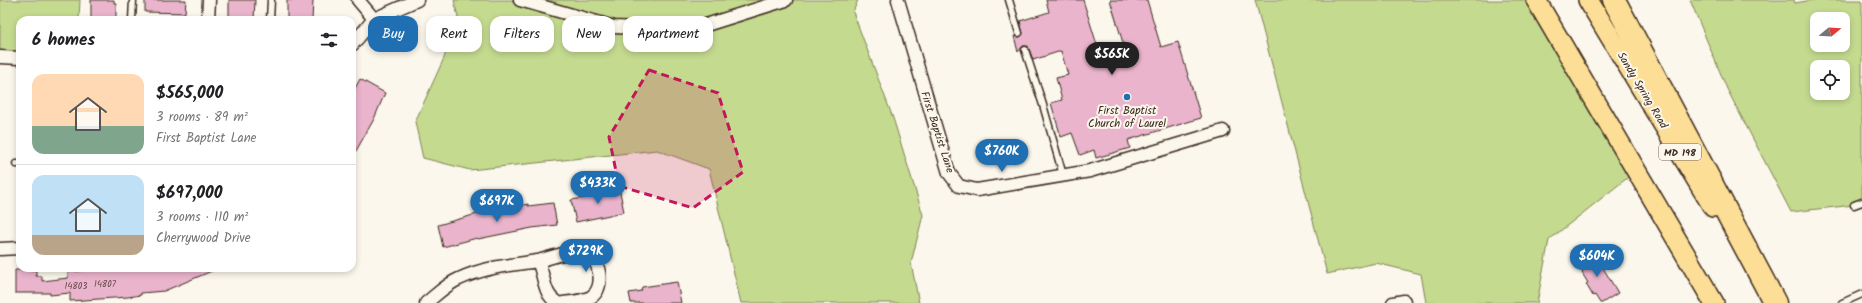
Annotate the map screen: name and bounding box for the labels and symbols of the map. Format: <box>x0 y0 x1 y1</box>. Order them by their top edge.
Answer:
north arrow <box>1810 12 1850 52</box>
pin: $565K <box>1084 42 1140 76</box>
street label: Sandy Spring Road <box>1612 49 1672 133</box>
street label: First Baptist Lane <box>915 89 959 176</box>
marker: First Baptist Church of Laurel <box>1122 92 1132 102</box>
place label: First Baptist Church of Laurel <box>1088 102 1166 133</box>
pin: $760K <box>974 139 1030 173</box>
road number: MD 198 <box>1659 144 1701 160</box>
pin: $433K <box>570 171 626 205</box>
pin: $697K <box>469 189 525 223</box>
pin: $729K <box>558 239 614 273</box>
pin: $604K <box>1569 244 1625 278</box>
house number: 14807 <box>94 277 117 292</box>
house number: 14803 <box>65 279 87 294</box>

